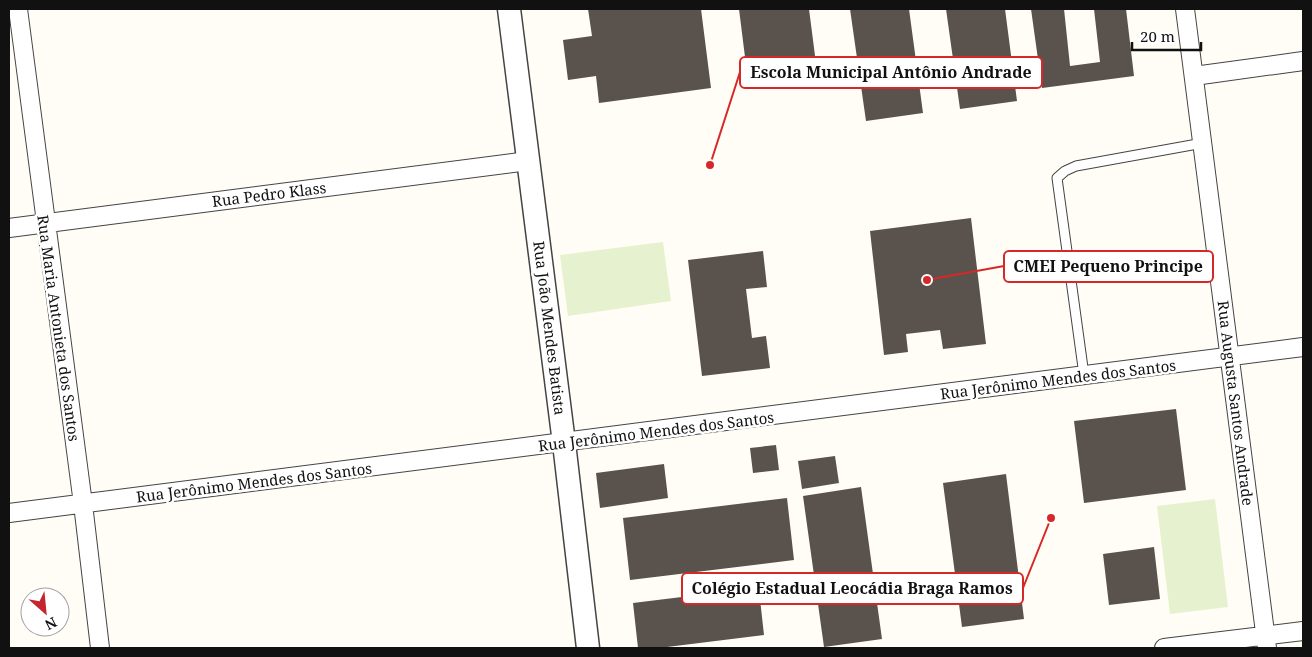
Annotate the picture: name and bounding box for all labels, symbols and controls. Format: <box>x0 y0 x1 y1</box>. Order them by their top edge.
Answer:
scale bar <box>1132 20 1201 52</box>
text: 20 m <box>1140 26 1175 46</box>
callout: Escola Municipal Antônio Andrade <box>740 57 1042 88</box>
text: Escola Municipal Antônio Andrade <box>750 61 1032 83</box>
street label: Rua Pedro Klass <box>211 177 327 211</box>
street label: Rua Maria Antonieta dos Santos <box>33 214 85 443</box>
street label: Rua João Mendes Batista <box>529 240 571 416</box>
callout: CMEI Pequeno Principe <box>1004 251 1213 282</box>
text: CMEI Pequeno Principe <box>1013 255 1203 277</box>
street label: Rua Augusta Santos Andrade <box>1214 299 1258 507</box>
street label: Rua Jerônimo Mendes dos Santos <box>939 355 1177 403</box>
street label: Rua Jerônimo Mendes dos Santos <box>537 407 775 455</box>
street label: Rua Jerônimo Mendes dos Santos <box>135 458 373 506</box>
callout: Colégio Estadual Leocádia Braga Ramos <box>682 573 1023 604</box>
text: Colégio Estadual Leocádia Braga Ramos <box>691 577 1013 599</box>
north arrow <box>20 587 70 637</box>
text: N <box>42 613 60 635</box>

